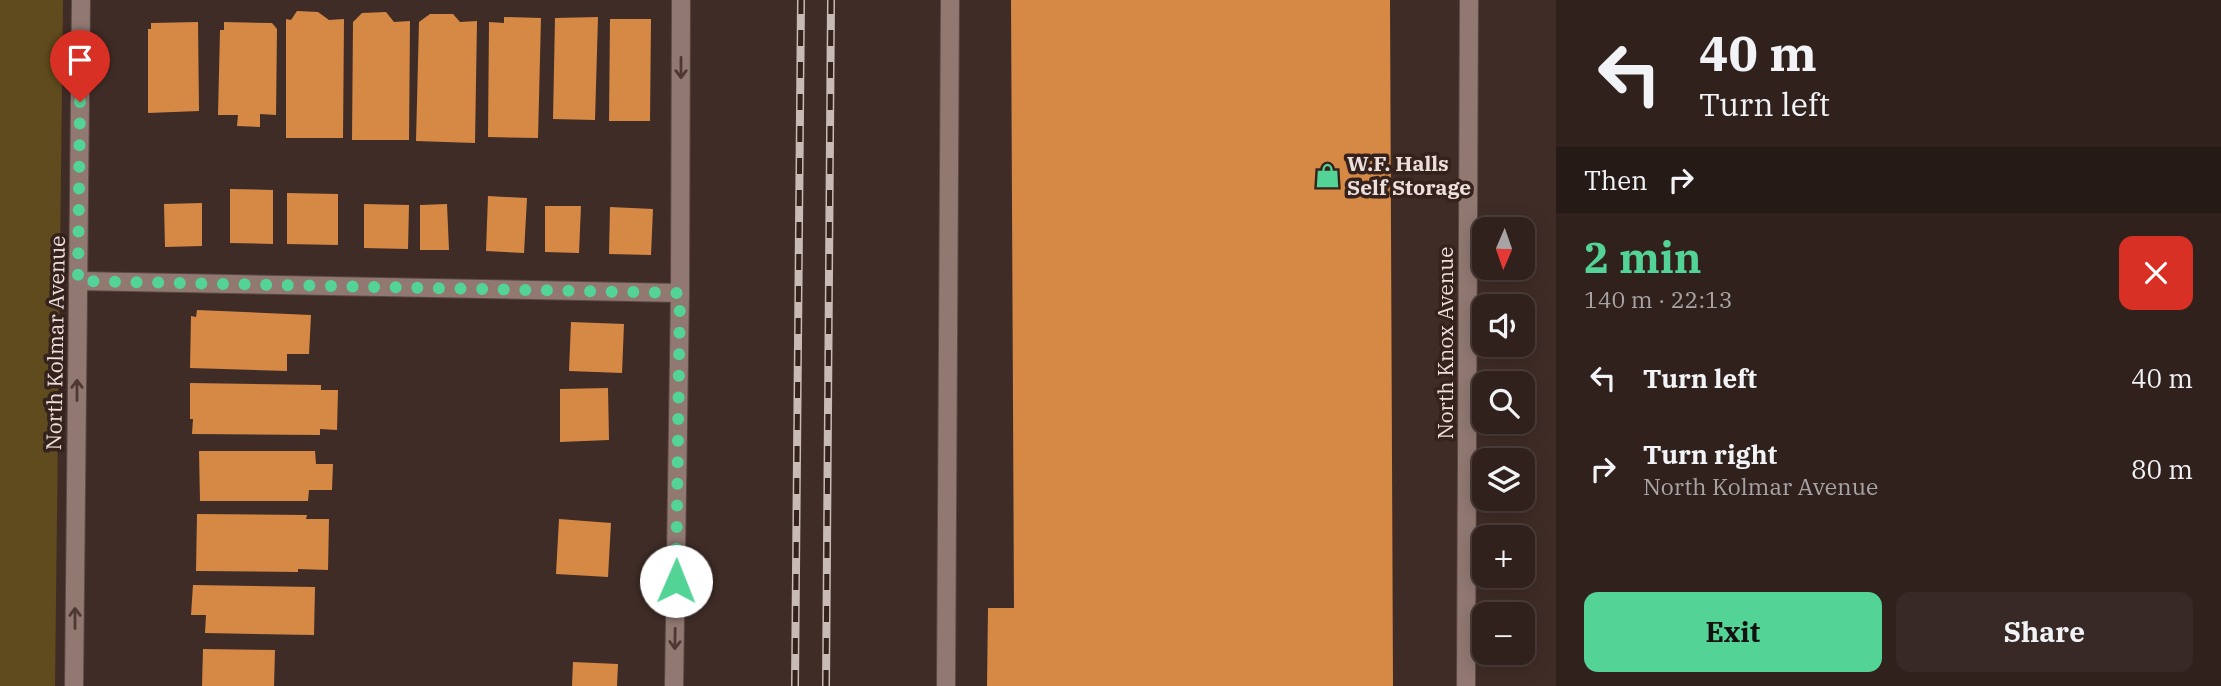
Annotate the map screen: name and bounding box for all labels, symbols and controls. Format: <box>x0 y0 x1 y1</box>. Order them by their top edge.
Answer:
text: 40 m <box>1699 21 1817 84</box>
icon: left <box>1584 28 1675 119</box>
pin <box>50 30 110 102</box>
icon: arrive <box>61 41 99 79</box>
one-way arrow <box>674 56 688 79</box>
text: Turn left <box>1699 83 1830 125</box>
place label: W.F. Halls Self Storage <box>1347 149 1471 201</box>
shop icon: W.F. Halls Self Storage <box>1313 161 1341 189</box>
icon: right <box>1662 161 1700 199</box>
text: Then <box>1584 163 1648 197</box>
north arrow <box>1472 217 1535 280</box>
map controls <box>1472 217 1535 665</box>
text: 2 min <box>1584 230 1702 285</box>
street label: North Kolmar Avenue <box>39 235 71 451</box>
button: close <box>2119 236 2193 310</box>
street label: North Knox Avenue <box>1431 247 1459 440</box>
text: 140 m · 22:13 <box>1584 284 1733 314</box>
button: sound <box>1472 294 1535 357</box>
icon: left <box>1584 359 1622 397</box>
text: Turn left <box>1643 361 1757 395</box>
text: 40 m <box>2131 361 2193 395</box>
button: search <box>1472 371 1535 434</box>
one-way arrow <box>70 379 84 402</box>
text: Turn right <box>1643 437 1777 471</box>
button: layers <box>1472 448 1535 511</box>
icon: right <box>1584 450 1622 488</box>
text: 80 m <box>2131 452 2193 486</box>
text: North Kolmar Avenue <box>1643 471 1878 501</box>
button: + <box>1472 525 1535 588</box>
position arrow <box>639 544 713 618</box>
button: Exit <box>1584 592 1882 672</box>
button: Share <box>1896 592 2193 672</box>
button: − <box>1472 602 1535 665</box>
one-way arrow <box>68 607 82 630</box>
one-way arrow <box>668 627 681 650</box>

